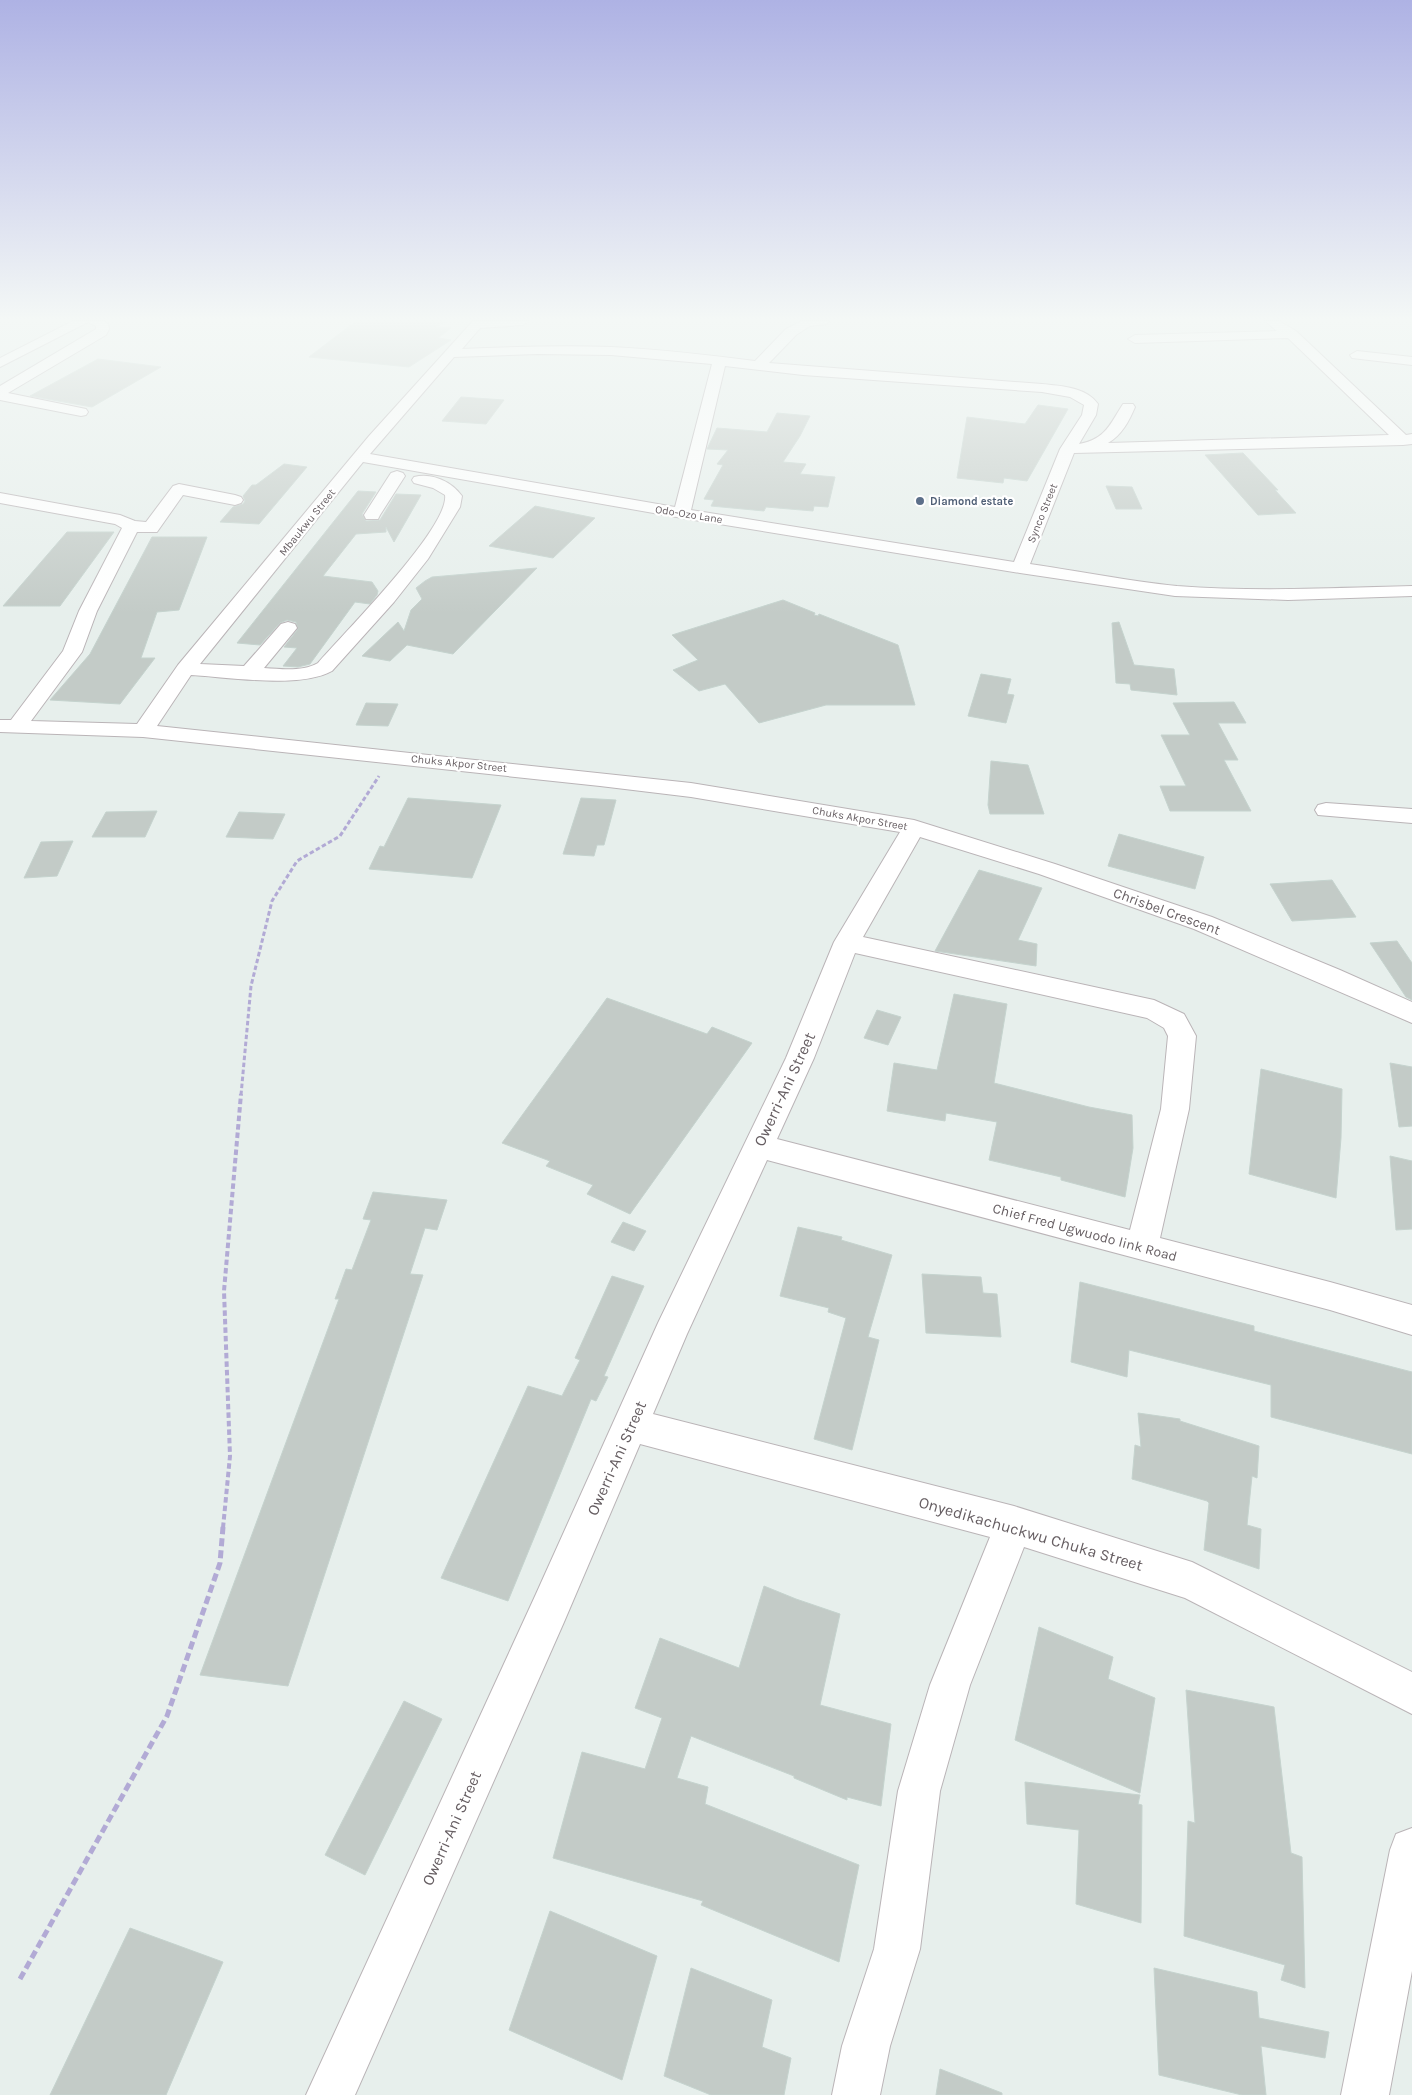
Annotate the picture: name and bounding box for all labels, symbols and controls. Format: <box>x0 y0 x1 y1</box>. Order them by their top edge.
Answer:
street label: Synco Street <box>1025 482 1060 545</box>
street label: Mbaukwu Street <box>276 486 338 558</box>
marker: Diamond estate <box>914 495 926 507</box>
place label: Diamond estate <box>930 495 1013 508</box>
street label: Odo-Ozo Lane <box>654 503 724 526</box>
street label: Chuks Akpor Street <box>410 752 508 775</box>
street label: Chuks Akpor Street <box>811 804 909 833</box>
street label: Chrisbel Crescent <box>1111 884 1223 939</box>
street label: Owerri-Ani Street <box>750 1029 819 1149</box>
street label: Chief Fred Ugwuodo link Road <box>991 1200 1179 1265</box>
street label: Owerri-Ani Street <box>583 1398 650 1518</box>
street label: Onyedikachuckwu Chuka Street <box>917 1492 1145 1575</box>
street label: Owerri-Ani Street <box>418 1768 485 1888</box>

